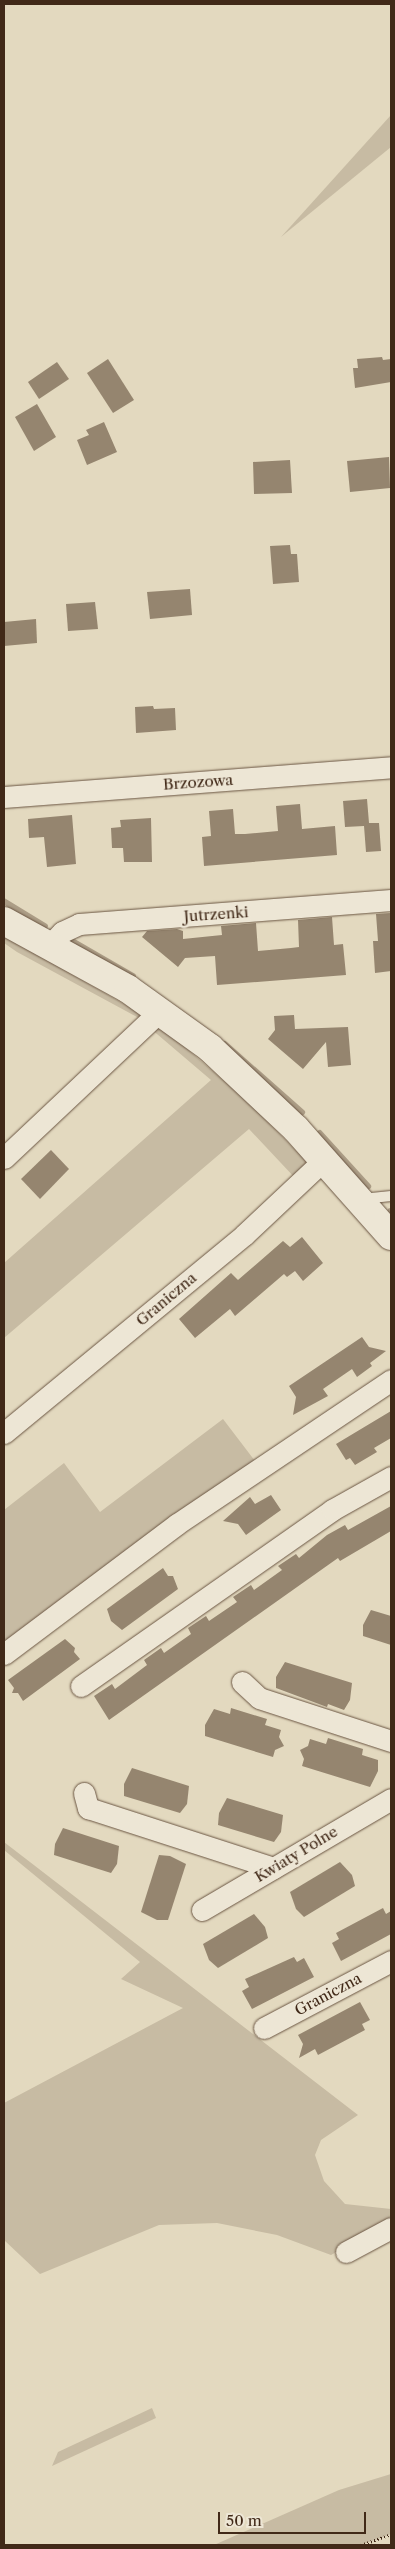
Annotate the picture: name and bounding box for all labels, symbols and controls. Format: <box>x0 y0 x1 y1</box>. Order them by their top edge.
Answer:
street label: Brzozowa <box>162 771 234 793</box>
street label: Jutrzenki <box>183 903 249 925</box>
street label: Graniczna <box>132 1269 200 1329</box>
street label: Kwiaty Polne <box>251 1822 341 1886</box>
street label: Graniczna <box>291 1969 365 2019</box>
scale bar <box>220 2502 368 2534</box>
text: 50 m <box>226 2511 262 2530</box>

